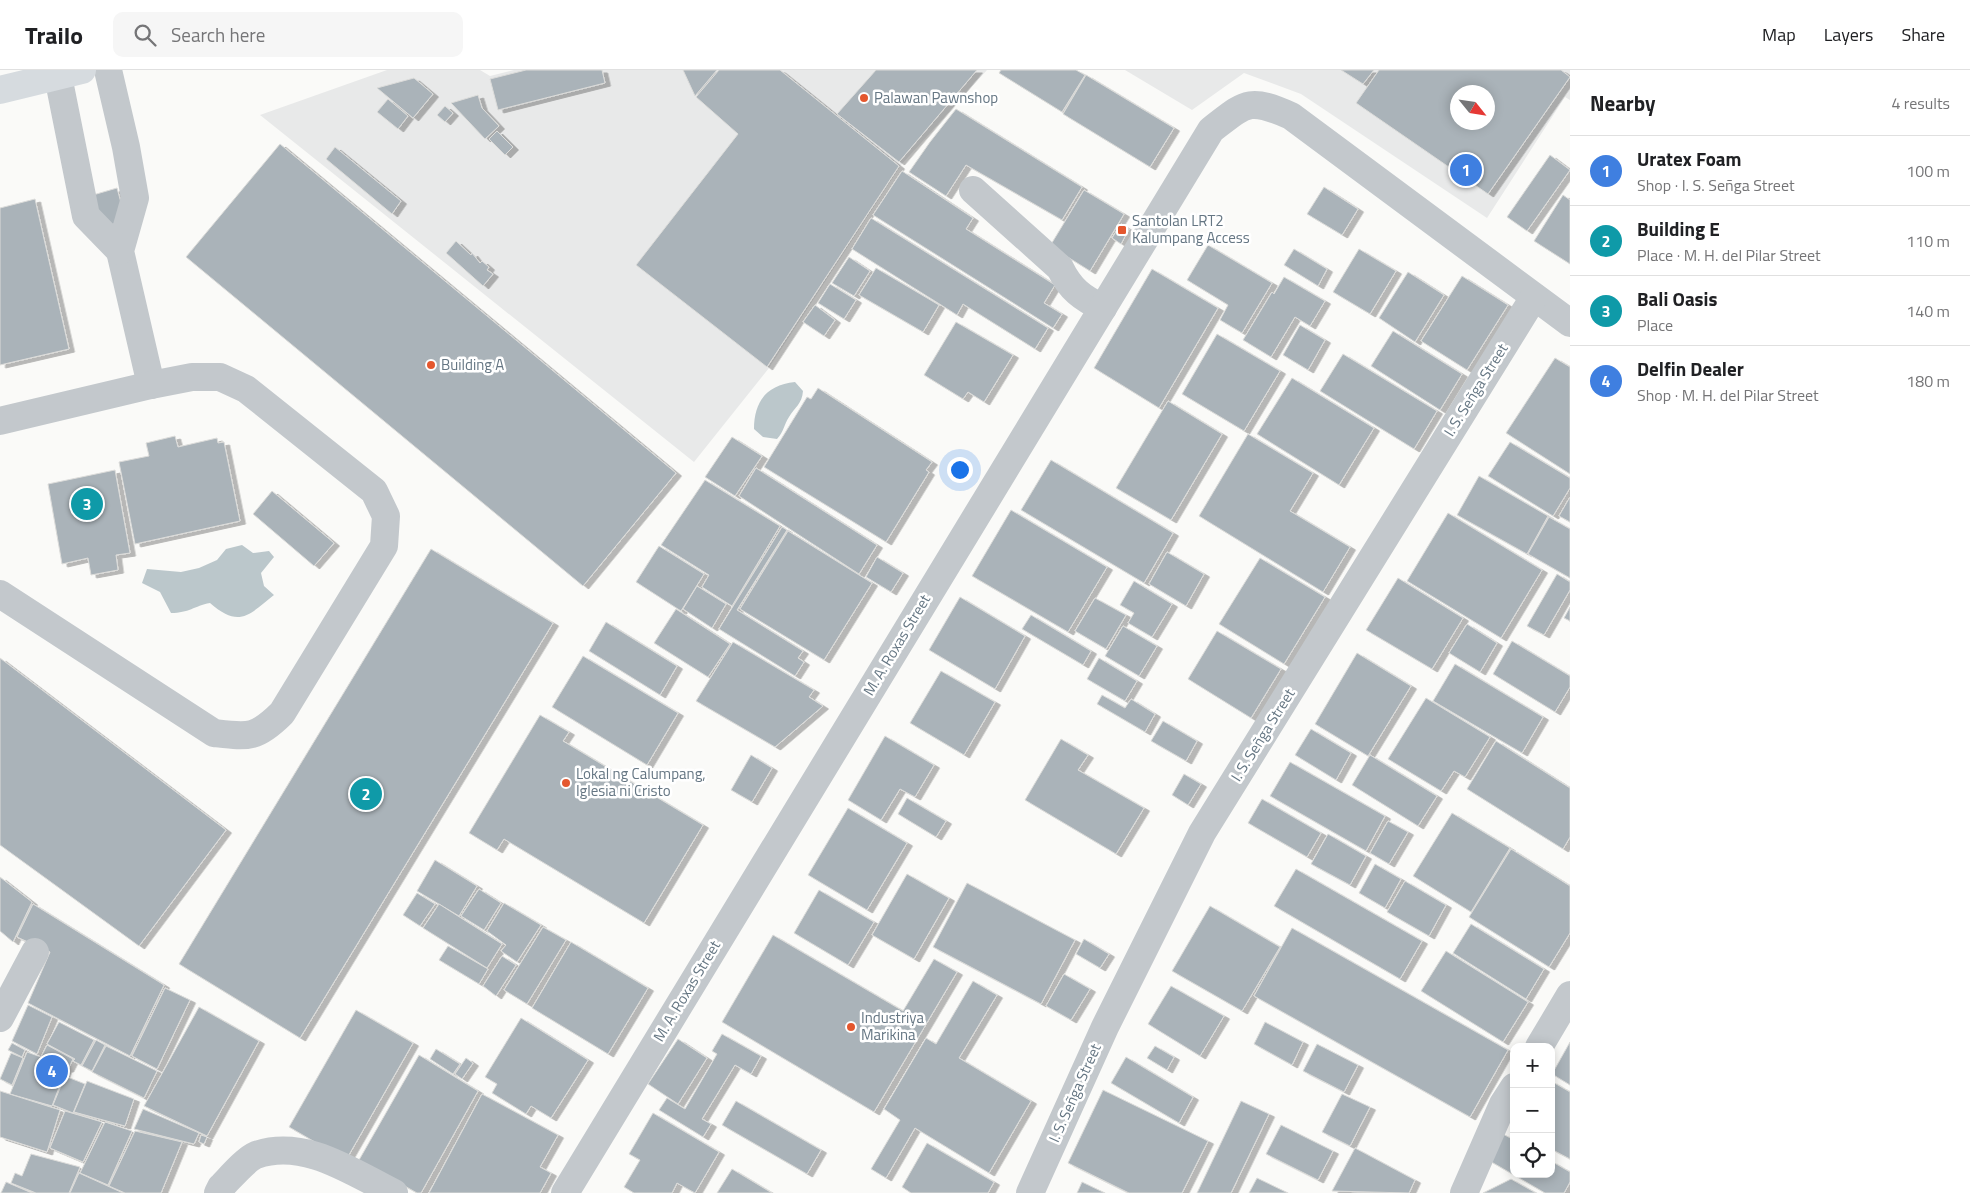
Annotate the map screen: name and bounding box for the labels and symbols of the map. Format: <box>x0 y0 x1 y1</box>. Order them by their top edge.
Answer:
north arrow <box>1450 85 1495 130</box>
place label: Palawan Pawnshop <box>874 86 998 109</box>
marker: Palawan Pawnshop <box>858 92 870 104</box>
pin: 1 <box>1450 151 1482 189</box>
place label: Santolan LRT2 Kalumpang Access <box>1132 209 1250 249</box>
marker: Santolan LRT2 Kalumpang Access <box>1116 224 1128 236</box>
street label: I. S. Señga Street <box>1438 338 1514 441</box>
place label: Building A <box>441 353 504 376</box>
marker: Building A <box>425 359 437 371</box>
your location <box>947 457 973 483</box>
pin: 3 <box>71 485 103 523</box>
street label: M. A. Roxas Street <box>857 589 936 700</box>
street label: I. S. Señga Street <box>1225 683 1301 786</box>
place label: Lokal ng Calumpang, Iglesia ni Cristo <box>576 762 706 802</box>
pin: 2 <box>350 775 382 813</box>
marker: Lokal ng Calumpang, Iglesia ni Cristo <box>560 777 572 789</box>
street label: M. A. Roxas Street <box>647 935 726 1046</box>
place label: Industriya Marikina <box>861 1006 924 1046</box>
marker: Industriya Marikina <box>845 1021 857 1033</box>
street label: I. S. Señga Street <box>1043 1039 1107 1146</box>
pin: 4 <box>36 1052 68 1090</box>

